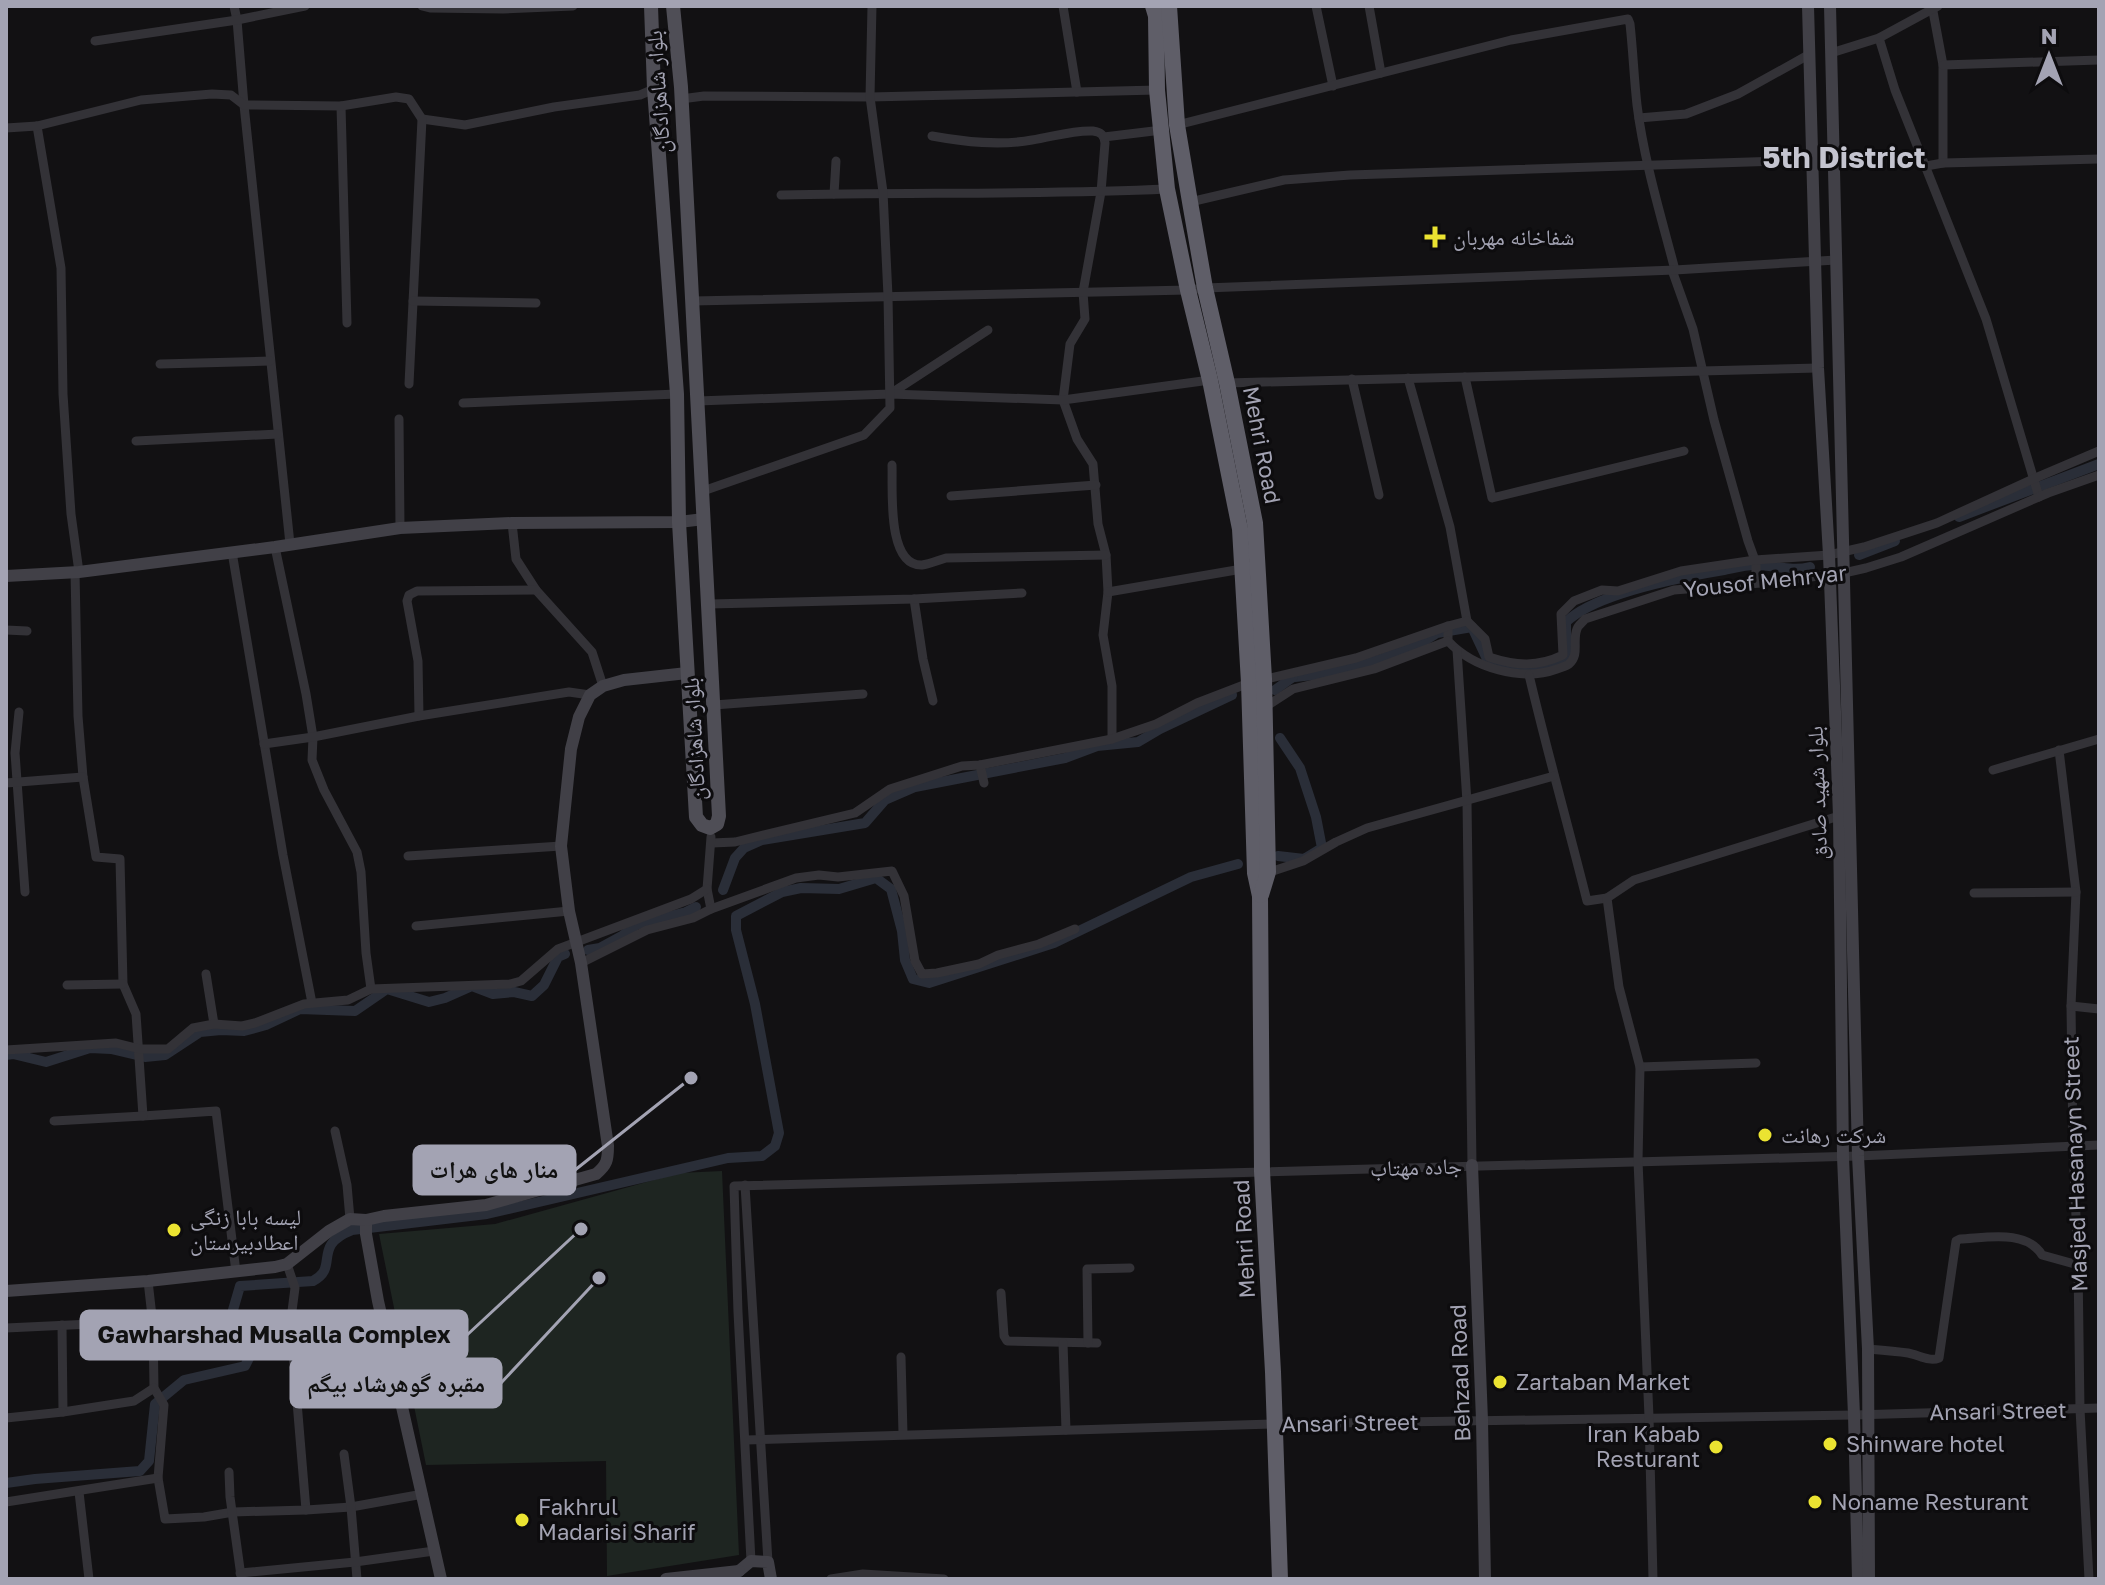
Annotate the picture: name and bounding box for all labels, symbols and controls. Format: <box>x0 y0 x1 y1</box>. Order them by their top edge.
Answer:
north arrow <box>2009 16 2089 96</box>
text: N <box>2041 22 2057 49</box>
street label: بلوار شاهزادگان <box>640 30 676 154</box>
district label: 5th District <box>1762 139 1926 175</box>
place label: شفاخانه مهربان <box>1453 223 1574 251</box>
marker: شفاخانه مهربان <box>1424 226 1446 248</box>
street label: Mehri Road <box>1238 384 1287 506</box>
street label: Yousof Mehryar <box>1682 558 1848 603</box>
street label: بلوار شاهزادگان <box>677 677 711 801</box>
street label: بلوار شهید صادق <box>1801 726 1833 860</box>
street label: Masjed Hasanayn Street <box>2057 1036 2092 1292</box>
place label: شرکت رهانت <box>1781 1121 1886 1148</box>
marker: شرکت رهانت <box>1756 1126 1774 1144</box>
callout: منار های هرات <box>414 1146 575 1194</box>
street label: جاده مهتاب <box>1370 1151 1462 1182</box>
text: منار های هرات <box>430 1154 558 1184</box>
street label: Mehri Road <box>1227 1179 1260 1299</box>
place label: لیسه بابا زنگی اعطادبیرستان <box>190 1203 301 1256</box>
marker: لیسه بابا زنگی اعطادبیرستان <box>165 1221 183 1239</box>
street label: Behzad Road <box>1444 1304 1475 1442</box>
callout: Gawharshad Musalla Complex <box>81 1311 467 1359</box>
text: Gawharshad Musalla Complex <box>97 1319 451 1348</box>
callout: مقبره گوهرشاد بیگم <box>291 1359 501 1407</box>
text: مقبره گوهرشاد بیگم <box>307 1368 485 1400</box>
place label: Zartaban Market <box>1516 1368 1690 1395</box>
marker: Zartaban Market <box>1491 1373 1509 1391</box>
street label: Ansari Street <box>1929 1396 2067 1425</box>
street label: Ansari Street <box>1281 1408 1419 1437</box>
place label: Iran Kabab Resturant <box>1586 1420 1700 1472</box>
place label: Shinware hotel <box>1846 1430 2005 1457</box>
marker: Shinware hotel <box>1821 1435 1839 1453</box>
marker: Iran Kabab Resturant <box>1707 1438 1725 1456</box>
place label: Noname Resturant <box>1831 1488 2029 1515</box>
place label: Fakhrul Madarisi Sharif <box>538 1493 695 1545</box>
marker: Noname Resturant <box>1806 1493 1824 1511</box>
marker: Fakhrul Madarisi Sharif <box>513 1511 531 1529</box>

